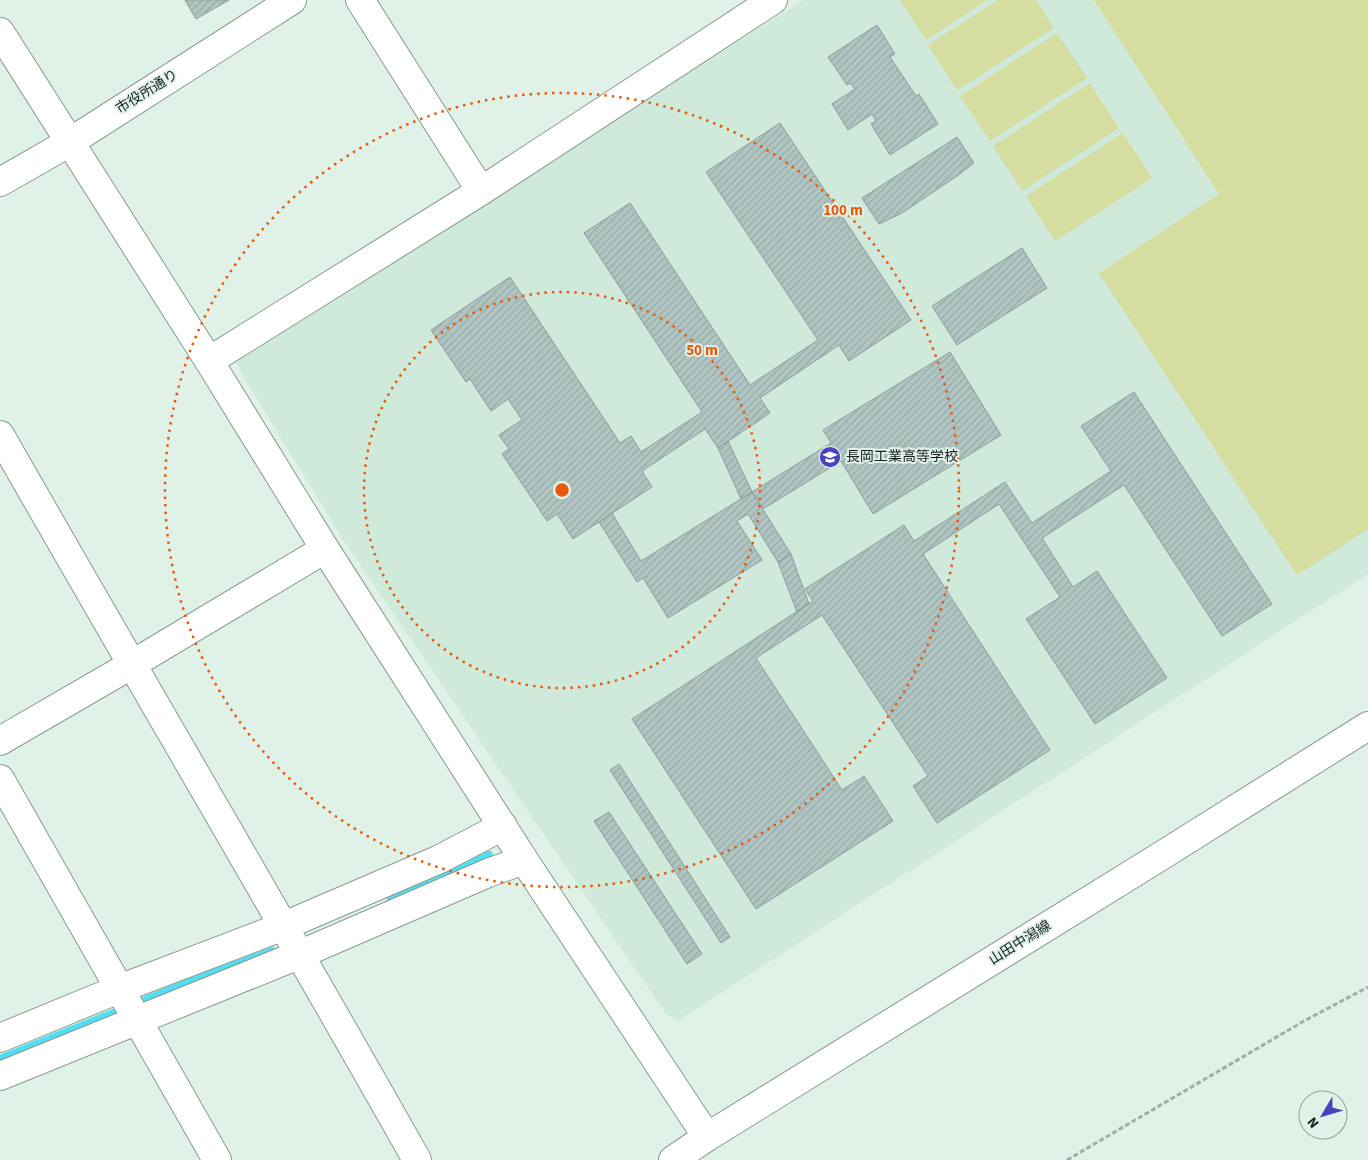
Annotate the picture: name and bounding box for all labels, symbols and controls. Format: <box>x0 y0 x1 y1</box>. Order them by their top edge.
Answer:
street label: 市役所通り <box>112 65 182 119</box>
text: 100 m <box>823 200 863 221</box>
text: 50 m <box>686 340 718 361</box>
school or university icon: 長岡工業高等学校 <box>818 445 842 469</box>
place label: 長岡工業高等学校 <box>846 447 958 467</box>
centre of rings <box>553 481 571 499</box>
street label: 山田中潟線 <box>985 916 1055 970</box>
north arrow <box>1298 1090 1348 1140</box>
text: N <box>1303 1113 1324 1132</box>

